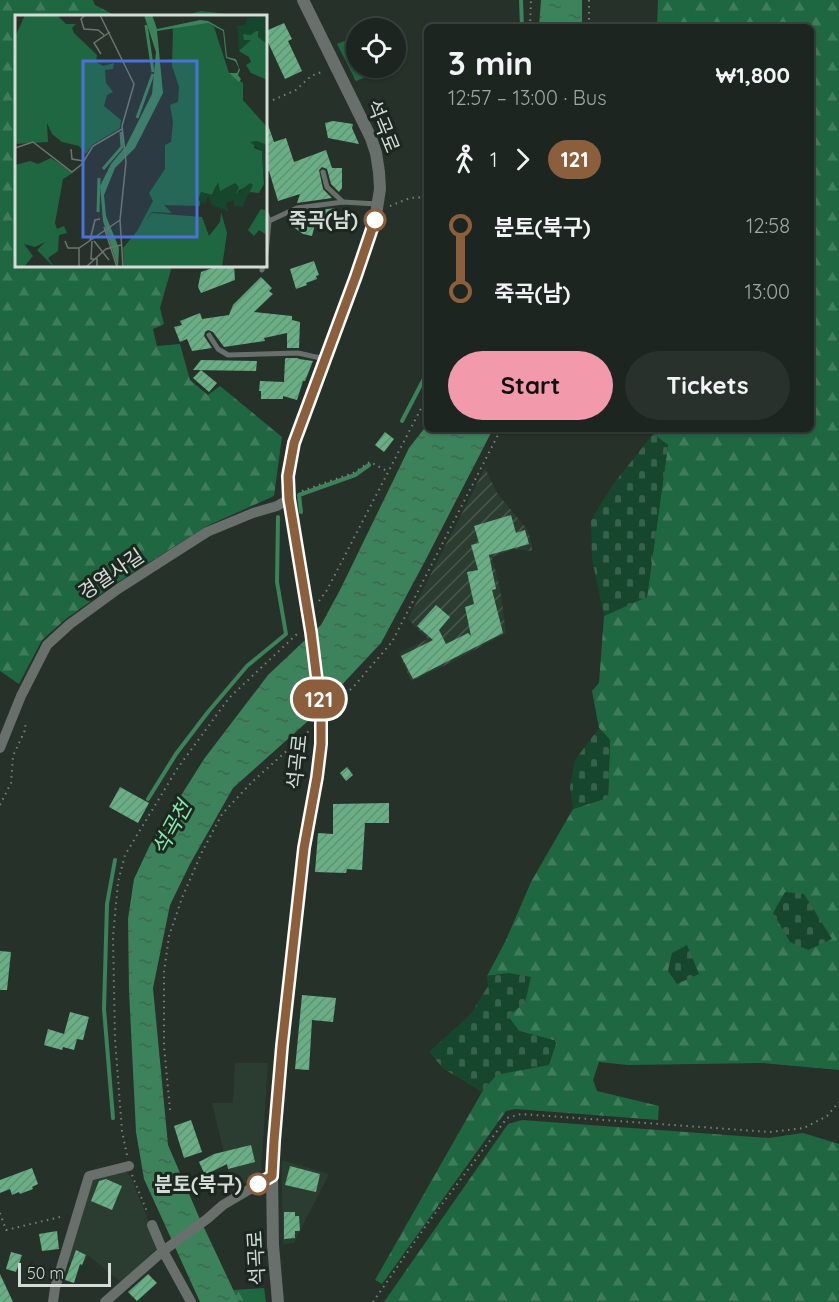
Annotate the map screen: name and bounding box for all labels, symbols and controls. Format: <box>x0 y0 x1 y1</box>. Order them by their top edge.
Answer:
inset map <box>15 15 267 267</box>
map controls <box>346 18 406 78</box>
button: locate <box>346 18 406 78</box>
text: 3 min <box>448 42 533 83</box>
text: ₩1,800 <box>716 61 790 89</box>
text: 12:57 – 13:00 · Bus <box>448 85 607 110</box>
street label: 석곡로 <box>362 96 405 156</box>
icon: walk <box>448 143 481 176</box>
icon: forward <box>506 143 539 176</box>
text: 121 <box>560 146 589 172</box>
text: 1 <box>490 147 497 172</box>
place label: 죽곡(남) <box>289 207 358 232</box>
marker: 죽곡(남) <box>364 209 386 231</box>
text: 분토(북구) <box>494 213 591 241</box>
text: 12:58 <box>746 213 790 238</box>
text: 죽곡(남) <box>494 279 570 307</box>
text: 13:00 <box>745 279 790 304</box>
button: Start <box>448 351 613 420</box>
button: Tickets <box>625 351 790 420</box>
street label: 경열사길 <box>73 543 148 605</box>
line badge: 121 <box>284 680 354 718</box>
text: 121 <box>305 686 333 712</box>
street label: 석곡로 <box>281 733 312 791</box>
water label: 석곡천 <box>146 794 198 859</box>
place label: 분토(북구) <box>154 1171 242 1196</box>
marker: 분토(북구) <box>247 1173 269 1195</box>
street label: 석곡로 <box>242 1230 269 1286</box>
scale bar <box>18 1260 111 1288</box>
text: 50 m <box>27 1263 64 1283</box>

